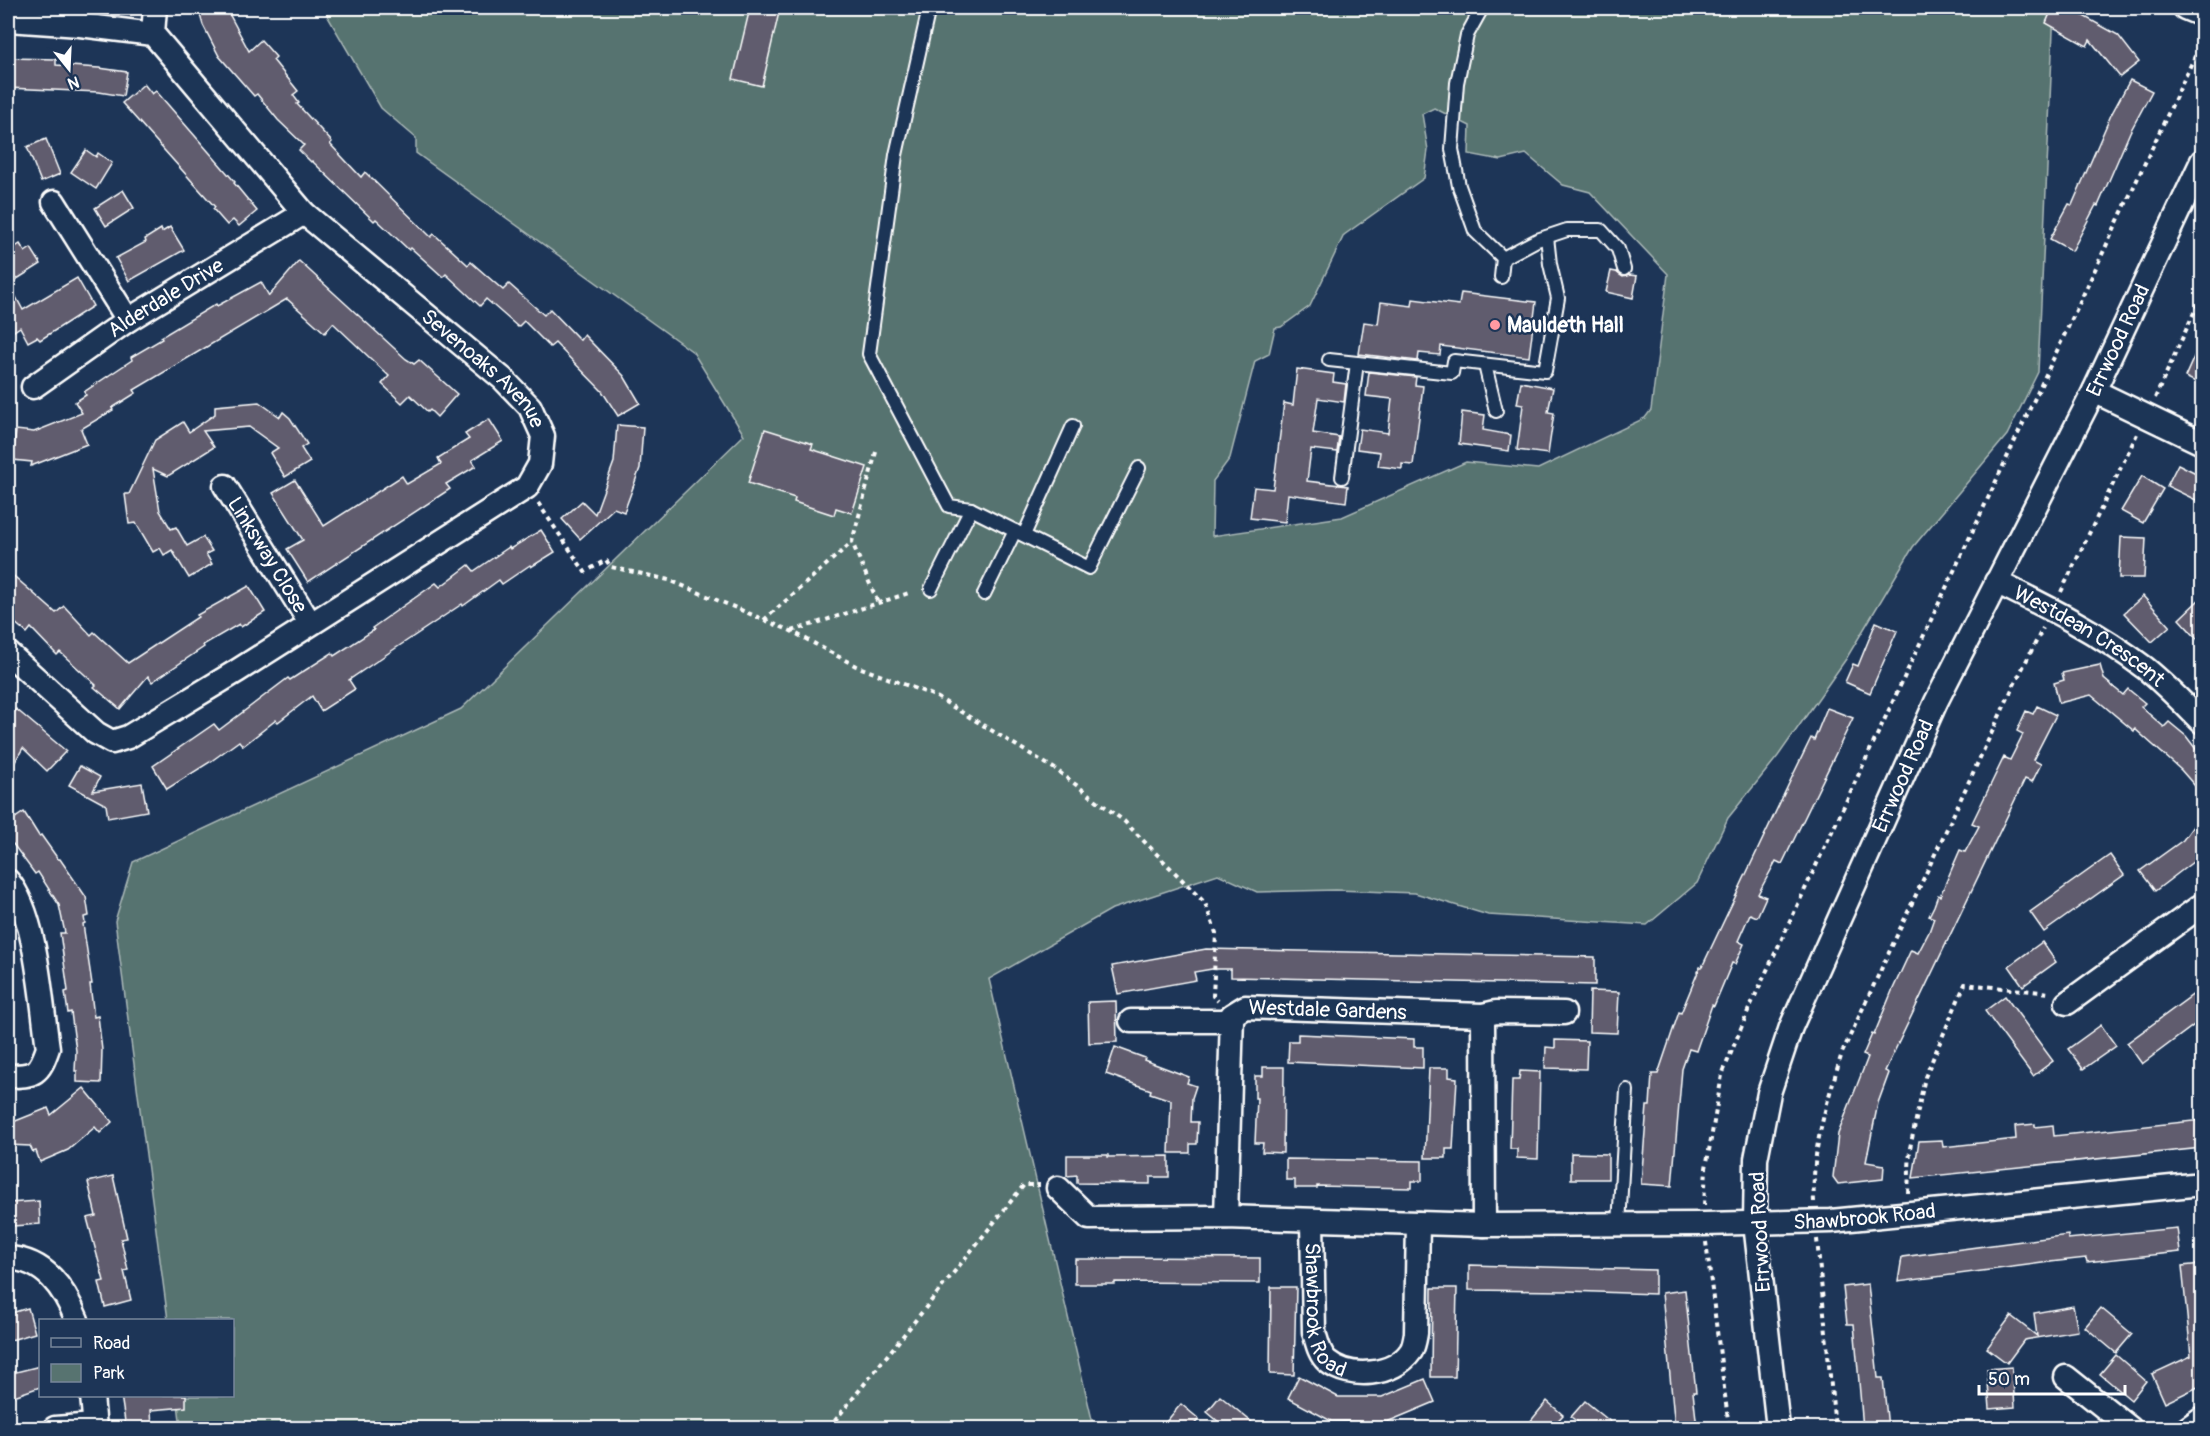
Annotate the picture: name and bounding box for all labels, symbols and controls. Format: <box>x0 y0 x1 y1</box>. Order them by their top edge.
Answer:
north arrow <box>39 39 99 99</box>
text: N <box>65 71 82 94</box>
street label: Alderdale Drive <box>103 252 229 344</box>
street label: Errwood Road <box>2080 280 2156 401</box>
street label: Sevenoaks Avenue <box>415 303 551 433</box>
place label: Mauldeth Hall <box>1507 312 1624 339</box>
marker: Mauldeth Hall <box>1488 318 1502 332</box>
street label: Linksway Close <box>221 492 314 619</box>
street label: Westdean Crescent <box>2009 580 2171 693</box>
street label: Errwood Road <box>1866 715 1940 837</box>
street label: Westdale Gardens <box>1248 994 1408 1026</box>
street label: Errwood Road <box>1744 1171 1777 1293</box>
street label: Shawbrook Road <box>1793 1198 1937 1236</box>
street label: Shawbrook Road <box>1298 1242 1350 1384</box>
legend <box>39 1319 234 1397</box>
text: Road <box>93 1332 130 1355</box>
scale bar <box>1979 1358 2124 1396</box>
text: Park <box>93 1362 125 1385</box>
text: 50 m <box>1988 1368 2030 1391</box>

